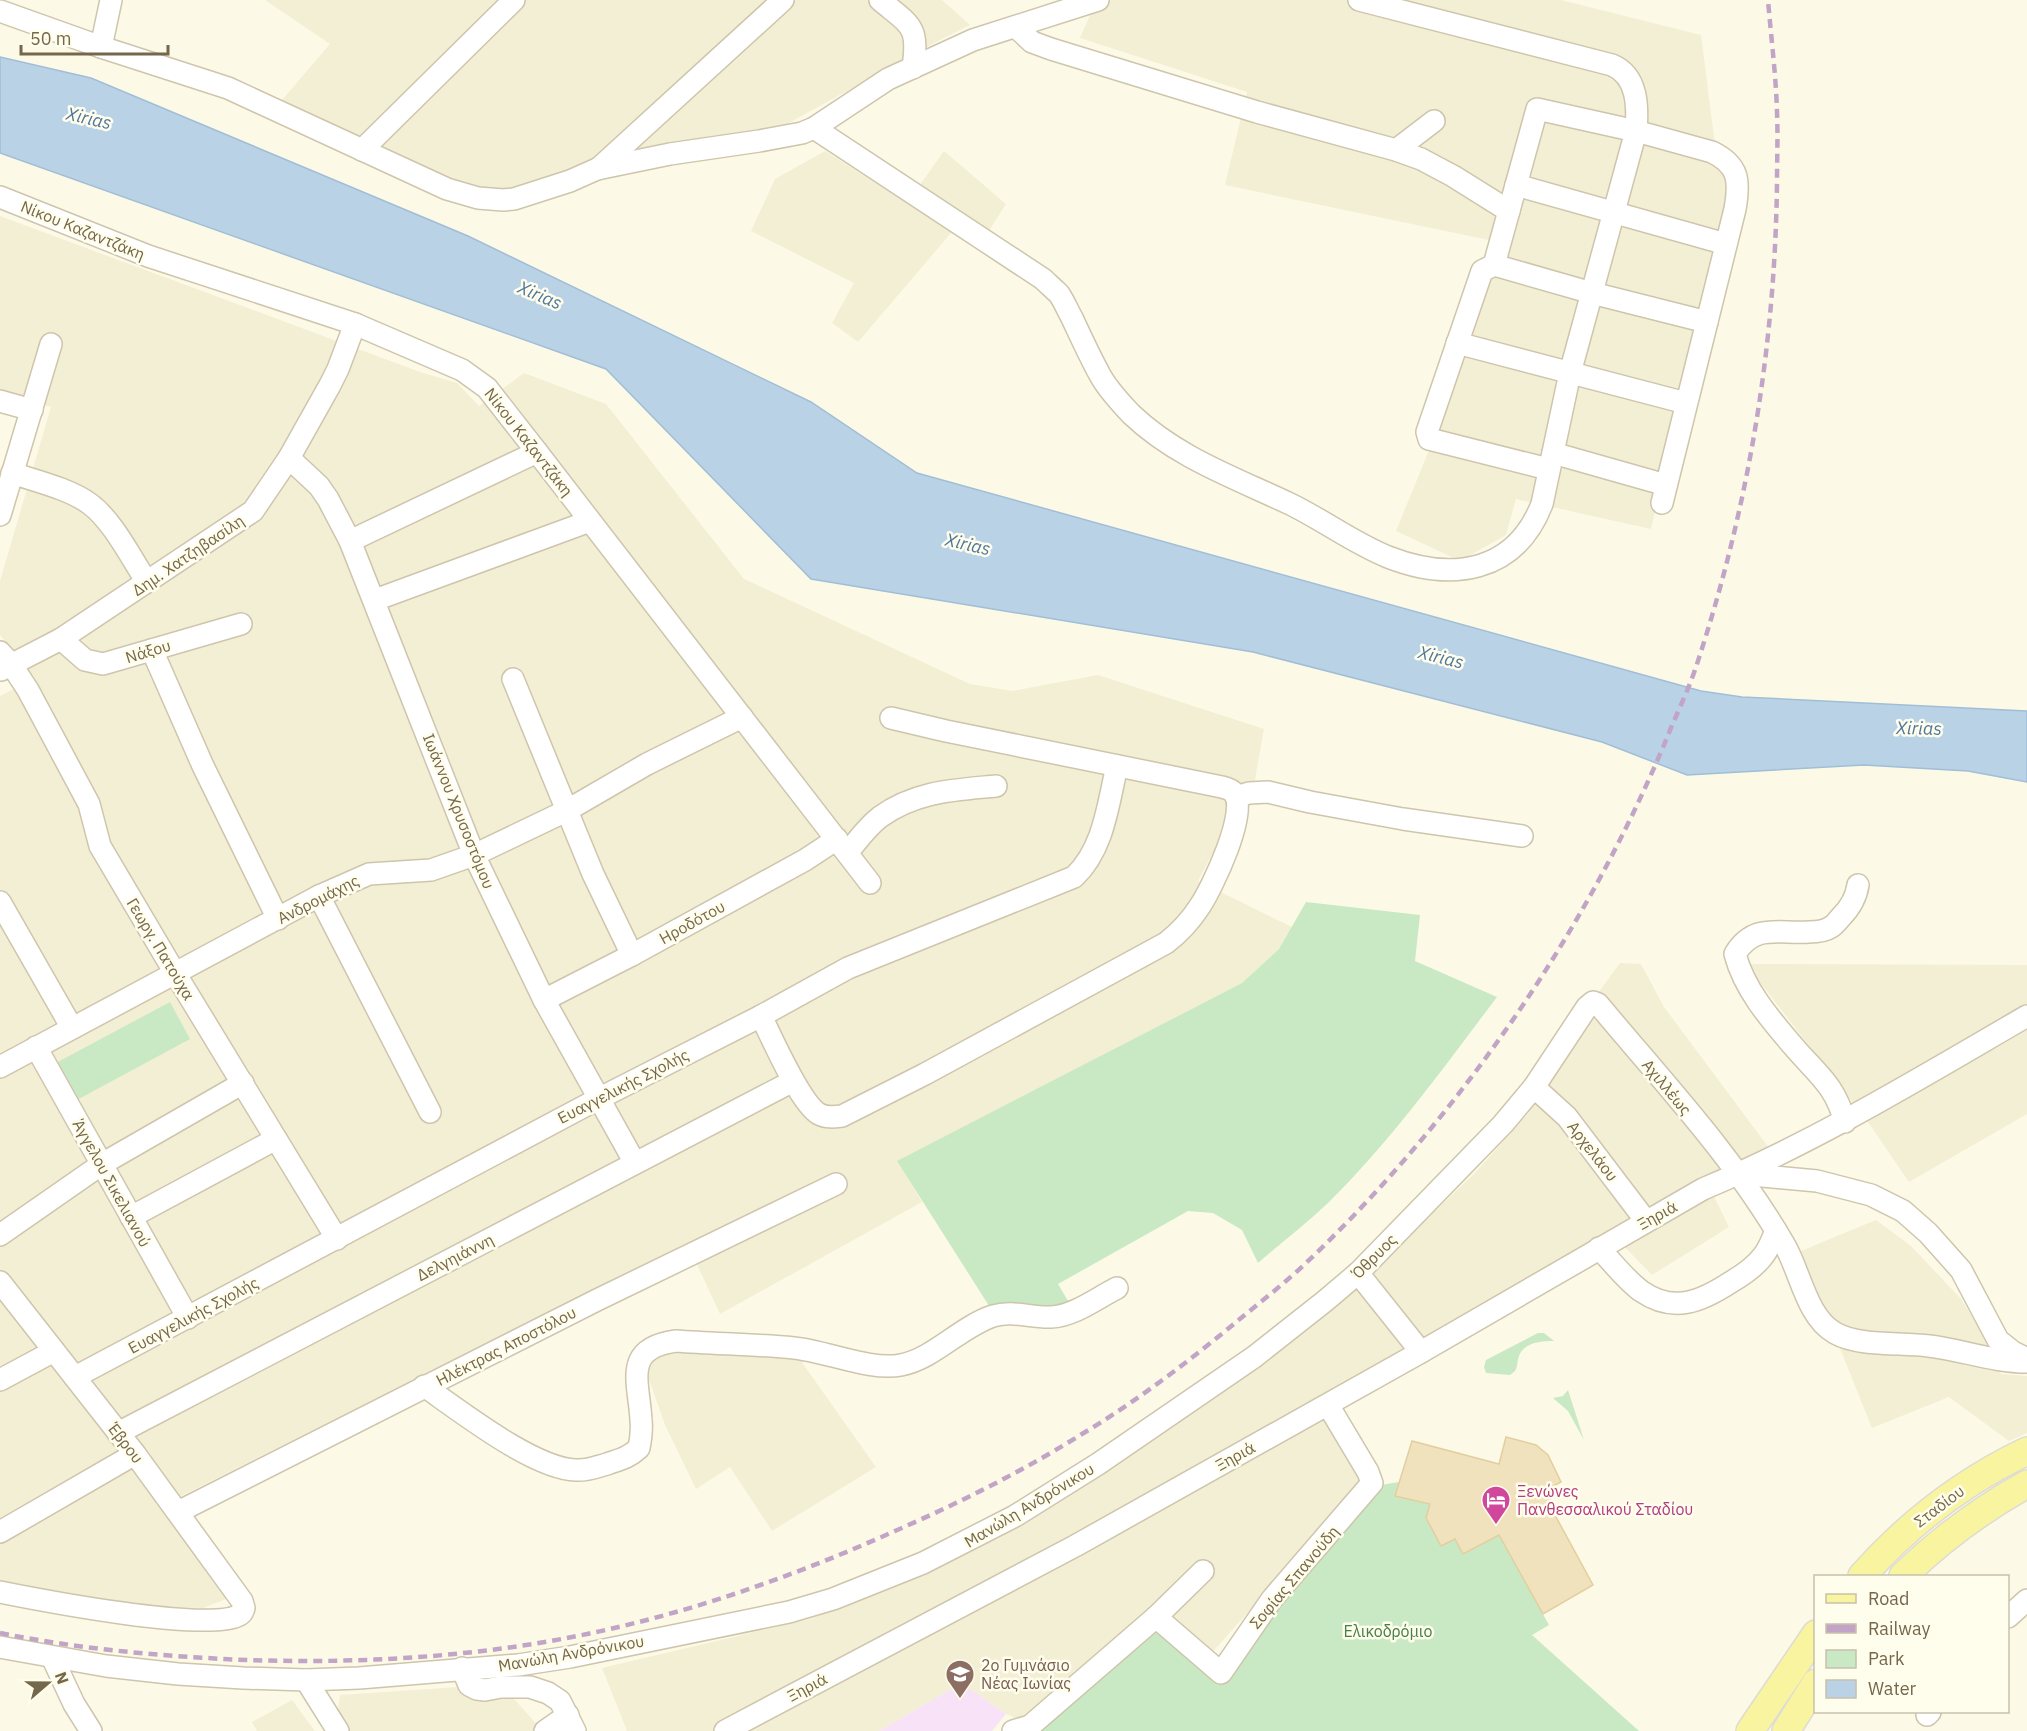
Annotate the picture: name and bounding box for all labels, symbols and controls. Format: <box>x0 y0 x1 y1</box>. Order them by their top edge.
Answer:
scale bar <box>21 18 168 56</box>
text: 50 m <box>30 27 72 50</box>
water label: Xirias <box>63 101 114 134</box>
street label: Νίκου Καζαντζάκη <box>18 196 148 264</box>
water label: Xirias <box>514 275 566 315</box>
street label: Νίκου Καζαντζάκη <box>480 384 578 500</box>
street label: Δημ. Χατζηβασίλη <box>128 510 248 600</box>
water label: Xirias <box>942 527 993 560</box>
street label: Νάξου <box>123 635 173 667</box>
water label: Xirias <box>1415 640 1466 674</box>
water label: Xirias <box>1895 716 1942 740</box>
street label: Ιωάννου Χρυσοστόμου <box>419 730 499 892</box>
street label: Ανδρομάχης <box>274 870 362 928</box>
street label: Γεωργ. Πατούχα <box>123 894 199 1004</box>
street label: Ηροδότου <box>656 896 728 948</box>
street label: Ευαγγελικής Σχολής <box>554 1044 692 1128</box>
street label: Αχιλλέως <box>1638 1055 1696 1119</box>
street label: Άγγελου Σικελιανού <box>69 1116 155 1250</box>
street label: Αρχελάου <box>1563 1117 1623 1185</box>
street label: Ξηριά <box>1634 1196 1680 1234</box>
street label: Δελγηιάννη <box>413 1229 497 1285</box>
street label: Όθρυος <box>1347 1229 1401 1283</box>
street label: Ευαγγελικής Σχολής <box>124 1272 262 1358</box>
street label: Ηλέκτρας Αποστόλου <box>433 1302 579 1390</box>
street label: Έβρου <box>103 1418 148 1467</box>
street label: Ξηριά <box>1212 1437 1258 1475</box>
street label: Μανώλη Ανδρόνικου <box>960 1458 1098 1552</box>
place label: Ξενώνες Πανθεσσαλικού Σταδίου <box>1517 1481 1693 1519</box>
street label: Σταδίου <box>1910 1481 1968 1531</box>
hotel icon: Ξενώνες Πανθεσσαλικού Σταδίου <box>1480 1484 1512 1526</box>
street label: Σοφίας Σπανούδη <box>1245 1521 1343 1633</box>
legend <box>1814 1575 2009 1713</box>
text: Road <box>1868 1587 1909 1610</box>
text: Railway <box>1868 1617 1930 1640</box>
park label: Ελικοδρόμιο <box>1344 1621 1432 1641</box>
street label: Μανώλη Ανδρόνικου <box>496 1630 646 1676</box>
text: Park <box>1868 1647 1905 1670</box>
north arrow <box>18 1653 78 1713</box>
place label: 2ο Γυμνάσιο Νέας Ιωνίας <box>981 1655 1071 1693</box>
school or university icon: 2ο Γυμνάσιο Νέας Ιωνίας <box>944 1658 976 1700</box>
street label: Ξηριά <box>784 1668 830 1706</box>
text: N <box>51 1669 73 1687</box>
text: Water <box>1868 1677 1917 1700</box>

